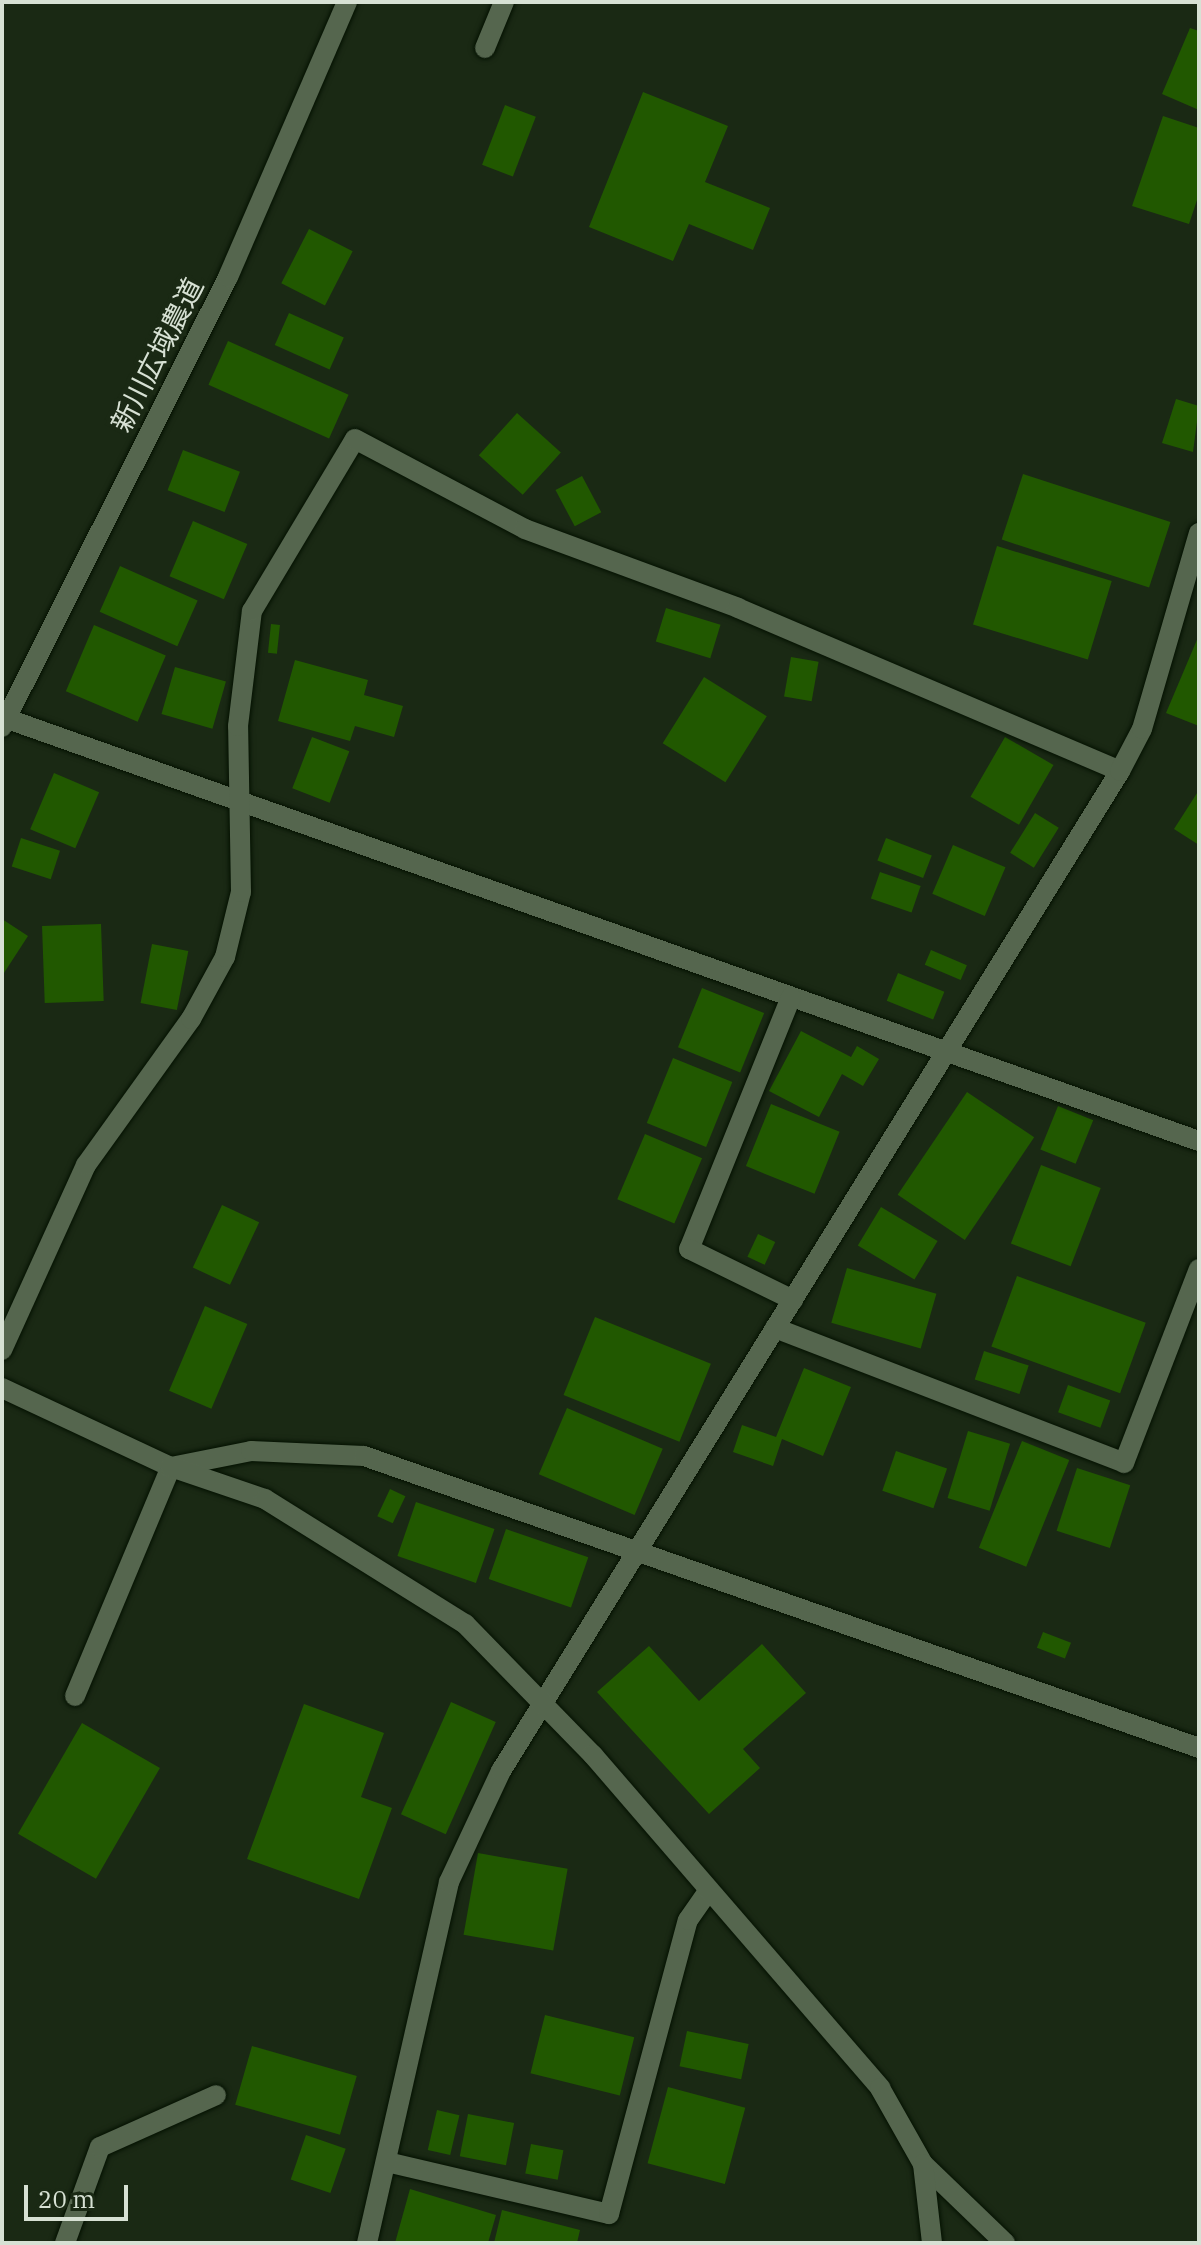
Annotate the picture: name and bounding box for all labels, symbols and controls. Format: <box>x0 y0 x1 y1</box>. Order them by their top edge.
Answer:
street label: 新川広域農道 <box>104 273 210 437</box>
scale bar <box>28 2169 132 2219</box>
text: 20 m <box>38 2183 95 2215</box>

